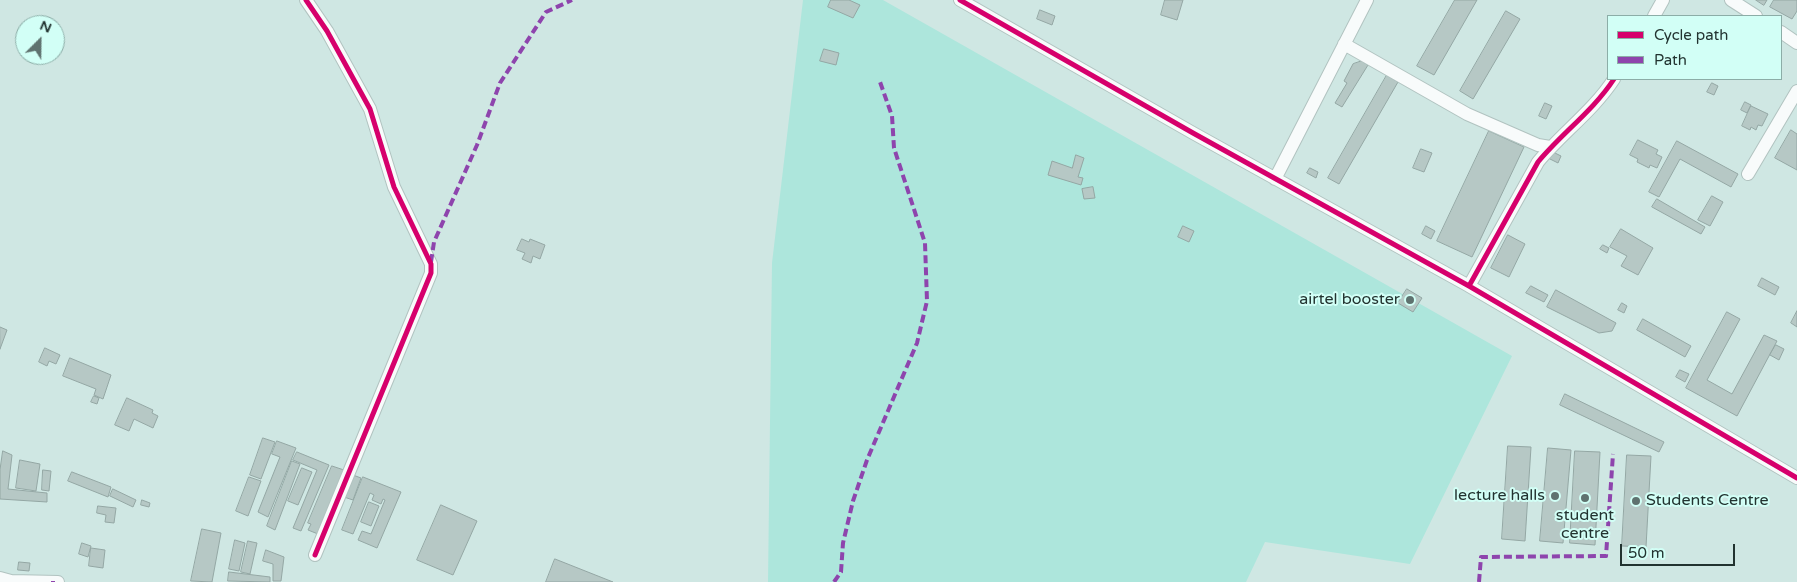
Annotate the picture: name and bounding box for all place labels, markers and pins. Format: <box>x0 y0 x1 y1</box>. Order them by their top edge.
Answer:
place label: airtel booster <box>1299 290 1400 310</box>
marker: airtel booster <box>1404 294 1416 306</box>
place label: lecture halls <box>1454 486 1545 506</box>
marker: lecture halls <box>1549 490 1561 502</box>
place label: Students Centre <box>1646 491 1769 511</box>
marker: student centre <box>1579 492 1591 504</box>
marker: Students Centre <box>1630 495 1642 507</box>
place label: student centre <box>1556 506 1614 544</box>

